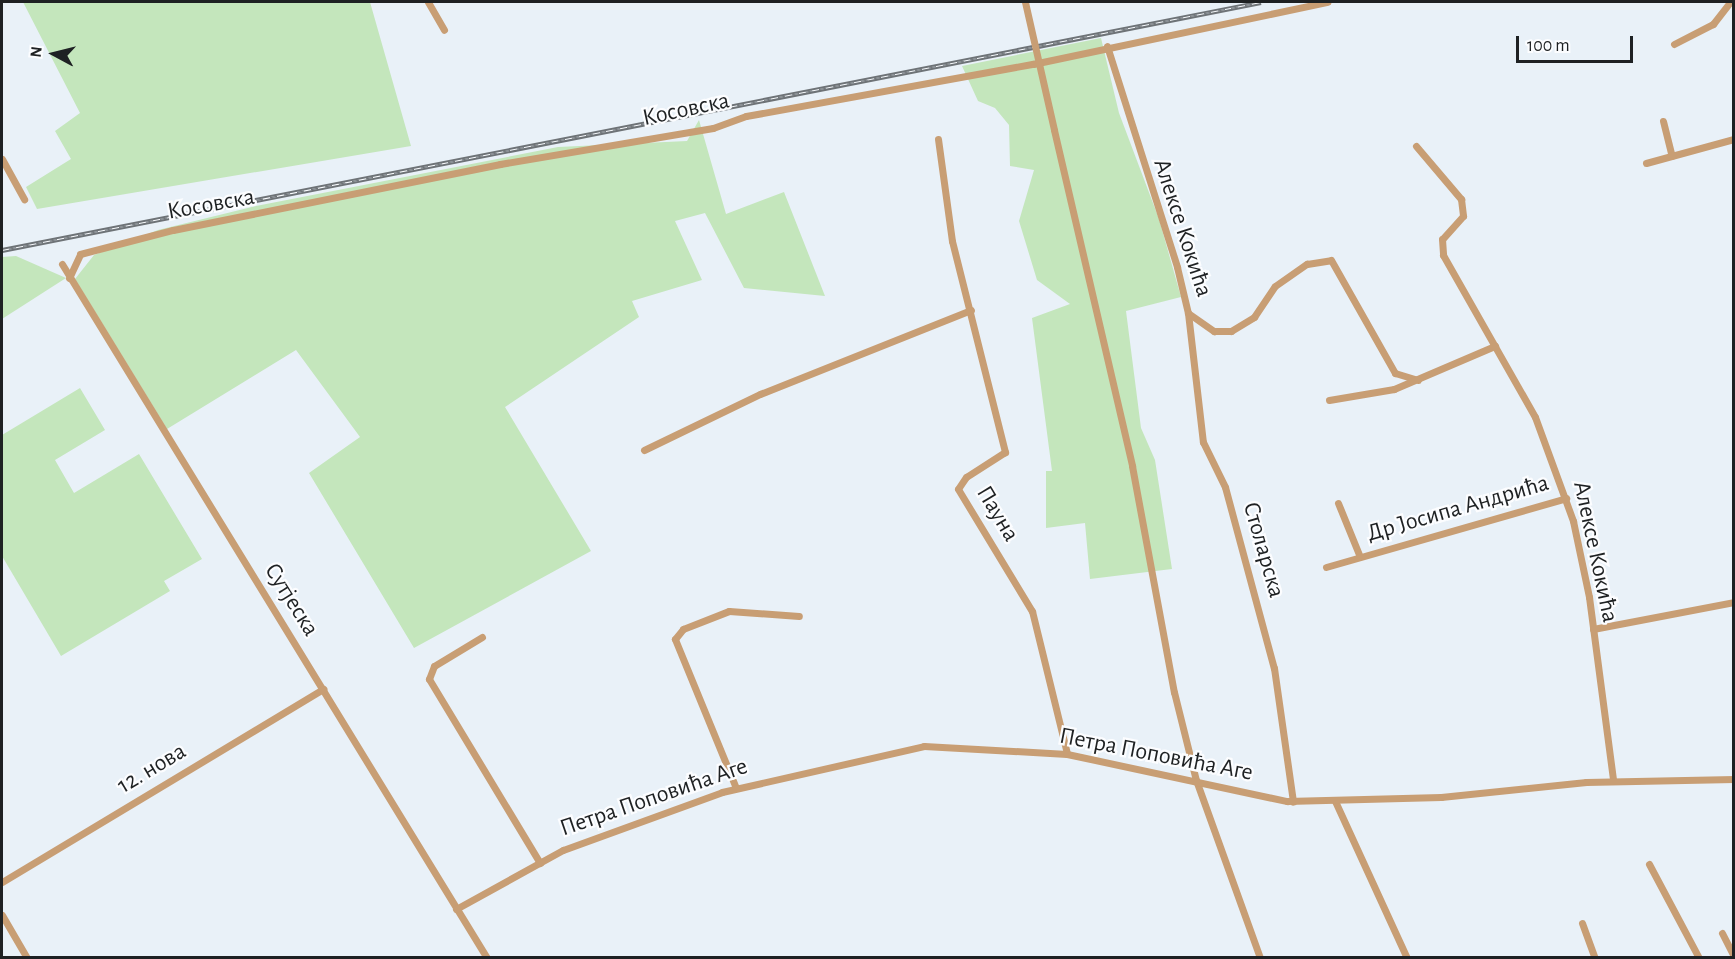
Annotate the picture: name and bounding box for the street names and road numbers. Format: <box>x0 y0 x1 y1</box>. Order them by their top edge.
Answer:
street label: Косовска <box>640 87 732 133</box>
street label: Алексе Кокића <box>1146 155 1218 301</box>
street label: Косовска <box>165 183 257 227</box>
street label: Др Јосипа Андрића <box>1364 469 1552 549</box>
street label: Алексе Кокића <box>1566 479 1624 625</box>
street label: Пауна <box>969 481 1025 547</box>
street label: Столарска <box>1236 499 1290 601</box>
street label: Сутјеска <box>257 558 325 642</box>
street label: Петра Поповића Аге <box>1057 722 1255 788</box>
street label: 12. нова <box>112 737 192 801</box>
street label: Петра Поповића Аге <box>556 752 752 844</box>

